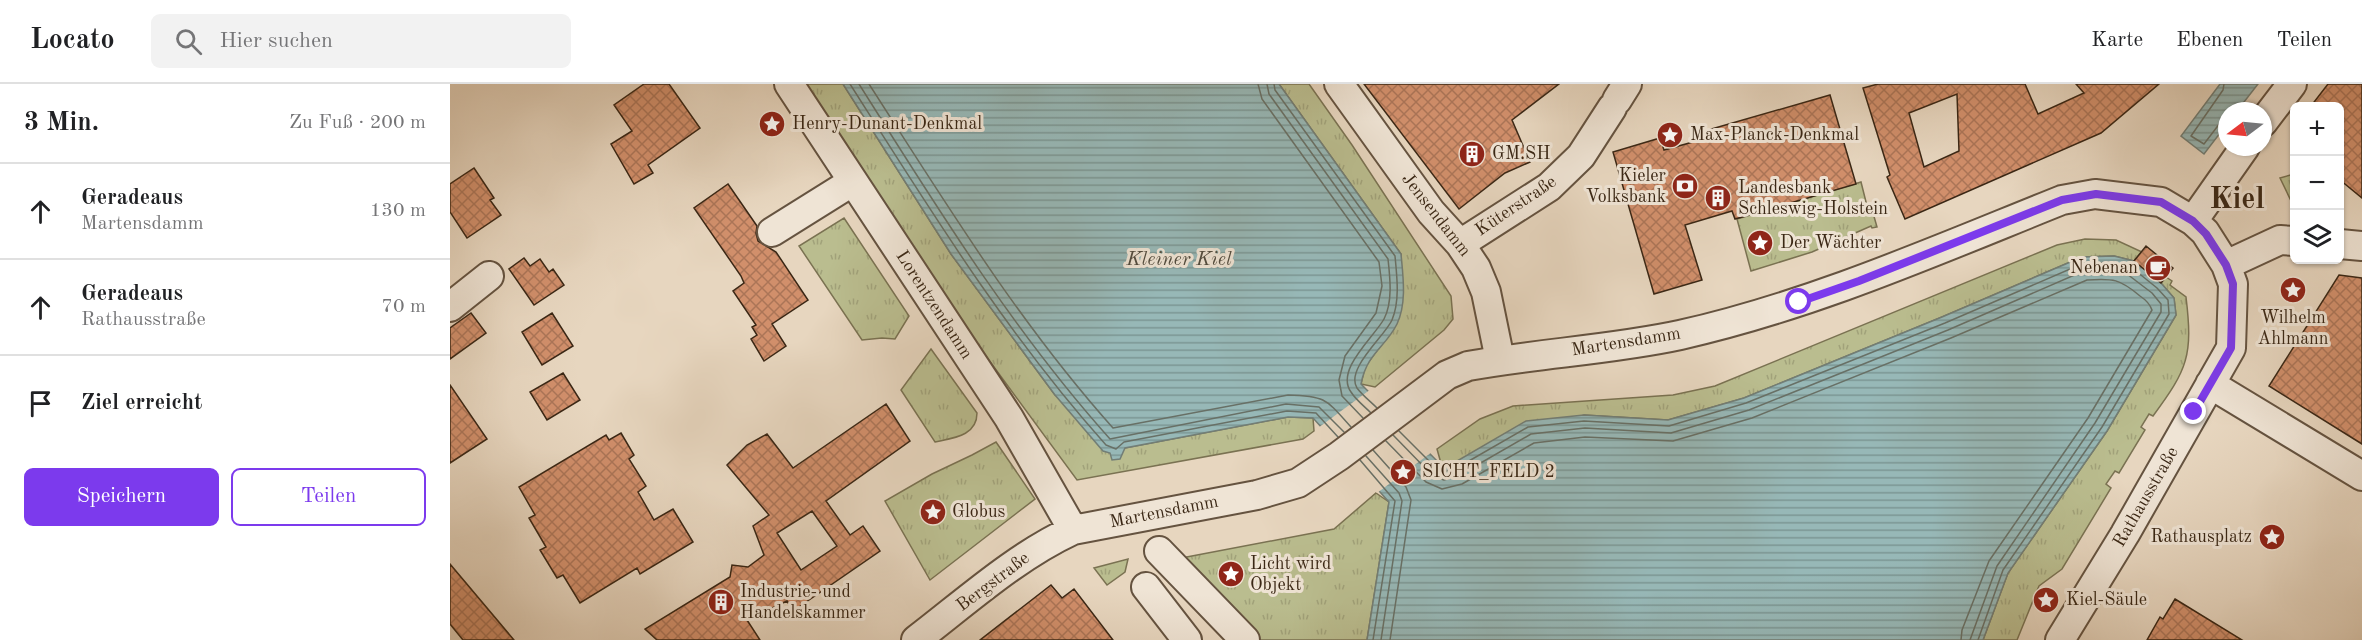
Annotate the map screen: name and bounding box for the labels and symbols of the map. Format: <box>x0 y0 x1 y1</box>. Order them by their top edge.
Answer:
north arrow <box>2218 102 2272 156</box>
place icon: Henry-Dunant-Denkmal <box>757 109 787 139</box>
place label: Henry-Dunant-Denkmal <box>792 115 982 133</box>
place icon: Max-Planck-Denkmal <box>1655 120 1685 150</box>
place label: Max-Planck-Denkmal <box>1690 126 1859 144</box>
building icon: GM.SH <box>1457 139 1487 169</box>
place label: GM.SH <box>1492 145 1550 163</box>
place label: Kieler Volksbank <box>1586 167 1667 206</box>
street label: Jensendamm <box>1398 170 1474 260</box>
bank icon: Kieler Volksbank <box>1670 171 1700 201</box>
street label: Küterstraße <box>1472 172 1560 240</box>
place label: Landesbank Schleswig-Holstein <box>1738 179 1888 218</box>
building icon: Landesbank Schleswig-Holstein <box>1703 183 1733 213</box>
district label: Kiel <box>2209 185 2265 215</box>
place icon: Der Wächter <box>1745 228 1775 258</box>
place label: Der Wächter <box>1780 234 1882 252</box>
street label: Lorentzendamm <box>892 247 976 363</box>
water label: Kleiner Kiel <box>1125 250 1232 270</box>
cafe icon: Nebenan <box>2143 253 2173 283</box>
place label: Nebenan <box>2070 259 2138 277</box>
place icon: Wilhelm Ahlmann <box>2278 275 2308 305</box>
route start <box>1785 288 1811 314</box>
place label: Wilhelm Ahlmann <box>2257 309 2329 348</box>
street label: Martensdamm <box>1570 324 1682 360</box>
route end <box>2180 398 2206 424</box>
street label: Rathausstraße <box>2110 444 2182 550</box>
place icon: SICHT_FELD 2 <box>1388 457 1418 487</box>
place label: SICHT_FELD 2 <box>1422 463 1555 481</box>
street label: Martensdamm <box>1108 493 1220 531</box>
place icon: Globus <box>918 497 948 527</box>
place label: Globus <box>952 503 1006 521</box>
place icon: Rathausplatz <box>2257 522 2287 552</box>
place label: Rathausplatz <box>2151 528 2252 546</box>
street label: Bergstraße <box>953 549 1033 615</box>
place label: Licht wird Objekt <box>1250 555 1332 594</box>
place icon: Licht wird Objekt <box>1216 559 1246 589</box>
place label: Industrie- und Handelskammer <box>740 583 866 622</box>
place icon: Kiel-Säule <box>2031 585 2061 615</box>
building icon: Industrie- und Handelskammer <box>706 587 736 617</box>
place label: Kiel-Säule <box>2066 591 2147 609</box>

